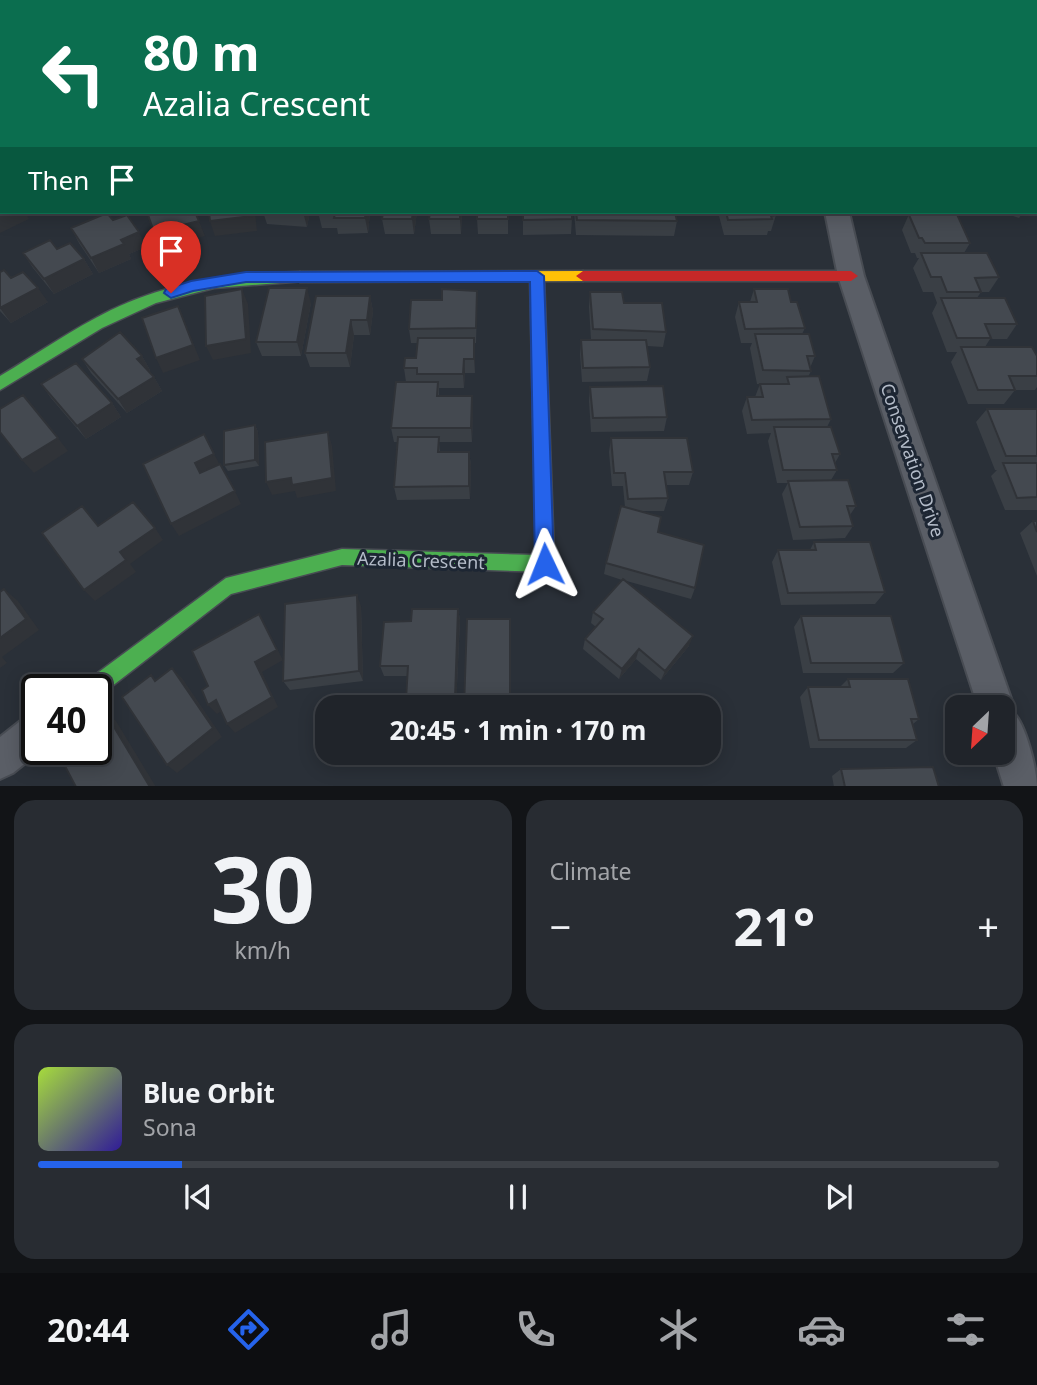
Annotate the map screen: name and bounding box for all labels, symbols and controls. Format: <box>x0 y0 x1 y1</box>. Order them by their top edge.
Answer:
text: 80 m <box>143 19 260 85</box>
icon: left <box>28 28 119 119</box>
text: Azalia Crescent <box>143 82 370 125</box>
icon: arrive <box>103 161 141 199</box>
text: Then <box>28 162 89 198</box>
pin <box>141 221 201 293</box>
icon: arrive <box>152 232 190 270</box>
street label: Conservation Drive <box>875 380 951 540</box>
position arrow <box>508 527 582 601</box>
street label: Azalia Crescent <box>357 546 486 574</box>
speed limit sign: 40 <box>21 674 112 765</box>
north arrow <box>945 695 1015 765</box>
map controls <box>945 695 1015 765</box>
text: 20:45 · 1 min · 170 m <box>390 712 646 748</box>
text: 30 <box>211 826 315 950</box>
text: Climate <box>550 855 632 887</box>
text: 21° <box>733 890 815 961</box>
text: − <box>550 900 571 952</box>
text: + <box>977 900 999 952</box>
text: km/h <box>234 934 291 966</box>
text: Blue Orbit <box>143 1075 275 1111</box>
text: Sona <box>143 1111 197 1143</box>
icon: previous <box>179 1178 217 1216</box>
icon: pause <box>499 1178 537 1216</box>
icon: next <box>820 1178 858 1216</box>
icon: directions <box>224 1305 273 1354</box>
icon: music <box>367 1305 416 1354</box>
icon: phone <box>511 1305 560 1354</box>
icon: climate <box>654 1305 703 1354</box>
icon: car <box>797 1305 846 1354</box>
icon: filters <box>941 1305 990 1354</box>
text: 20:44 <box>47 1308 129 1351</box>

